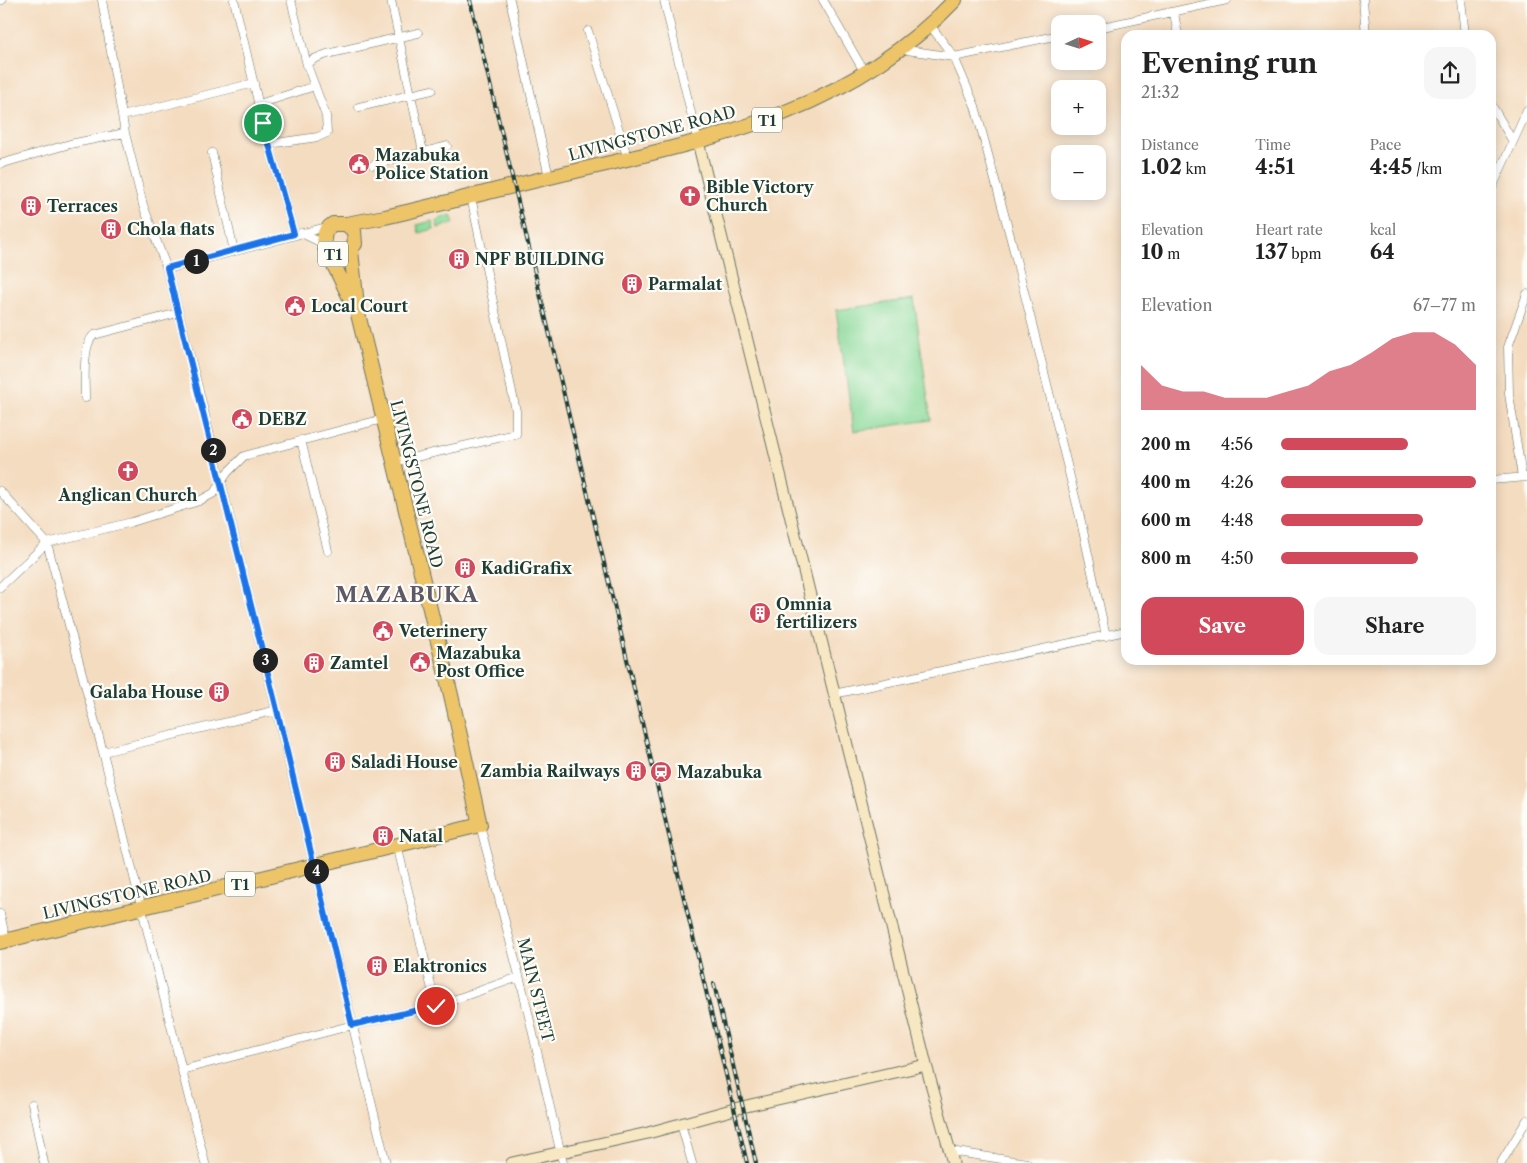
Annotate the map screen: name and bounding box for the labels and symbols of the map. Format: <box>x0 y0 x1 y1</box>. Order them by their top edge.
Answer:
north arrow <box>1051 15 1106 70</box>
street label: LIVINGSTONE ROAD <box>566 101 738 165</box>
pin <box>242 102 284 144</box>
road number: T1 <box>752 108 782 132</box>
place label: Mazabuka Police Station <box>375 145 489 183</box>
public building icon: Mazabuka Police Station <box>347 152 371 176</box>
place label: Bible Victory Church <box>706 177 815 215</box>
church icon: Bible Victory Church <box>678 184 702 208</box>
building icon: Terraces <box>19 194 43 218</box>
place label: Terraces <box>47 196 118 216</box>
building icon: Chola flats <box>99 217 123 241</box>
place label: Chola flats <box>127 219 215 239</box>
road number: T1 <box>318 242 348 266</box>
building icon: NPF BUILDING <box>447 247 471 271</box>
pin: 1 <box>184 248 208 274</box>
place label: NPF BUILDING <box>475 249 605 269</box>
building icon: Parmalat <box>620 272 644 296</box>
place label: Parmalat <box>648 274 723 294</box>
public building icon: Local Court <box>283 294 307 318</box>
place label: Local Court <box>311 296 408 316</box>
street label: LIVINGSTONE ROAD <box>386 398 448 570</box>
public building icon: DEBZ <box>230 407 254 431</box>
place label: DEBZ <box>258 409 307 429</box>
pin: 2 <box>200 438 226 462</box>
church icon: Anglican Church <box>116 459 140 483</box>
place label: Anglican Church <box>58 485 197 505</box>
building icon: KadiGrafix <box>453 556 477 580</box>
place label: KadiGrafix <box>481 558 573 578</box>
district label: MAZABUKA <box>335 582 479 607</box>
place label: Omnia fertilizers <box>776 594 857 632</box>
building icon: Omnia fertilizers <box>748 601 772 625</box>
public building icon: Veterinery <box>371 619 395 643</box>
place label: Veterinery <box>398 621 488 641</box>
place label: Mazabuka Post Office <box>436 643 525 681</box>
pin: 3 <box>252 648 278 672</box>
public building icon: Mazabuka Post Office <box>408 650 432 674</box>
building icon: Zamtel <box>302 651 326 675</box>
place label: Zamtel <box>330 653 389 673</box>
building icon: Galaba House <box>207 680 231 704</box>
place label: Galaba House <box>90 682 203 702</box>
building icon: Saladi House <box>323 750 347 774</box>
place label: Saladi House <box>351 752 458 772</box>
building icon: Zambia Railways <box>624 759 648 783</box>
station icon: Mazabuka <box>649 760 673 784</box>
place label: Zambia Railways <box>480 761 620 781</box>
place label: Mazabuka <box>677 762 763 782</box>
building icon: Natal <box>371 824 395 848</box>
place label: Natal <box>399 826 443 846</box>
pin: 4 <box>304 858 328 884</box>
street label: LIVINGSTONE ROAD <box>41 865 213 923</box>
road number: T1 <box>225 872 255 896</box>
street label: MAIN STEET <box>513 936 559 1044</box>
building icon: Elaktronics <box>365 954 389 978</box>
place label: Elaktronics <box>393 956 487 976</box>
pin <box>415 985 457 1027</box>

